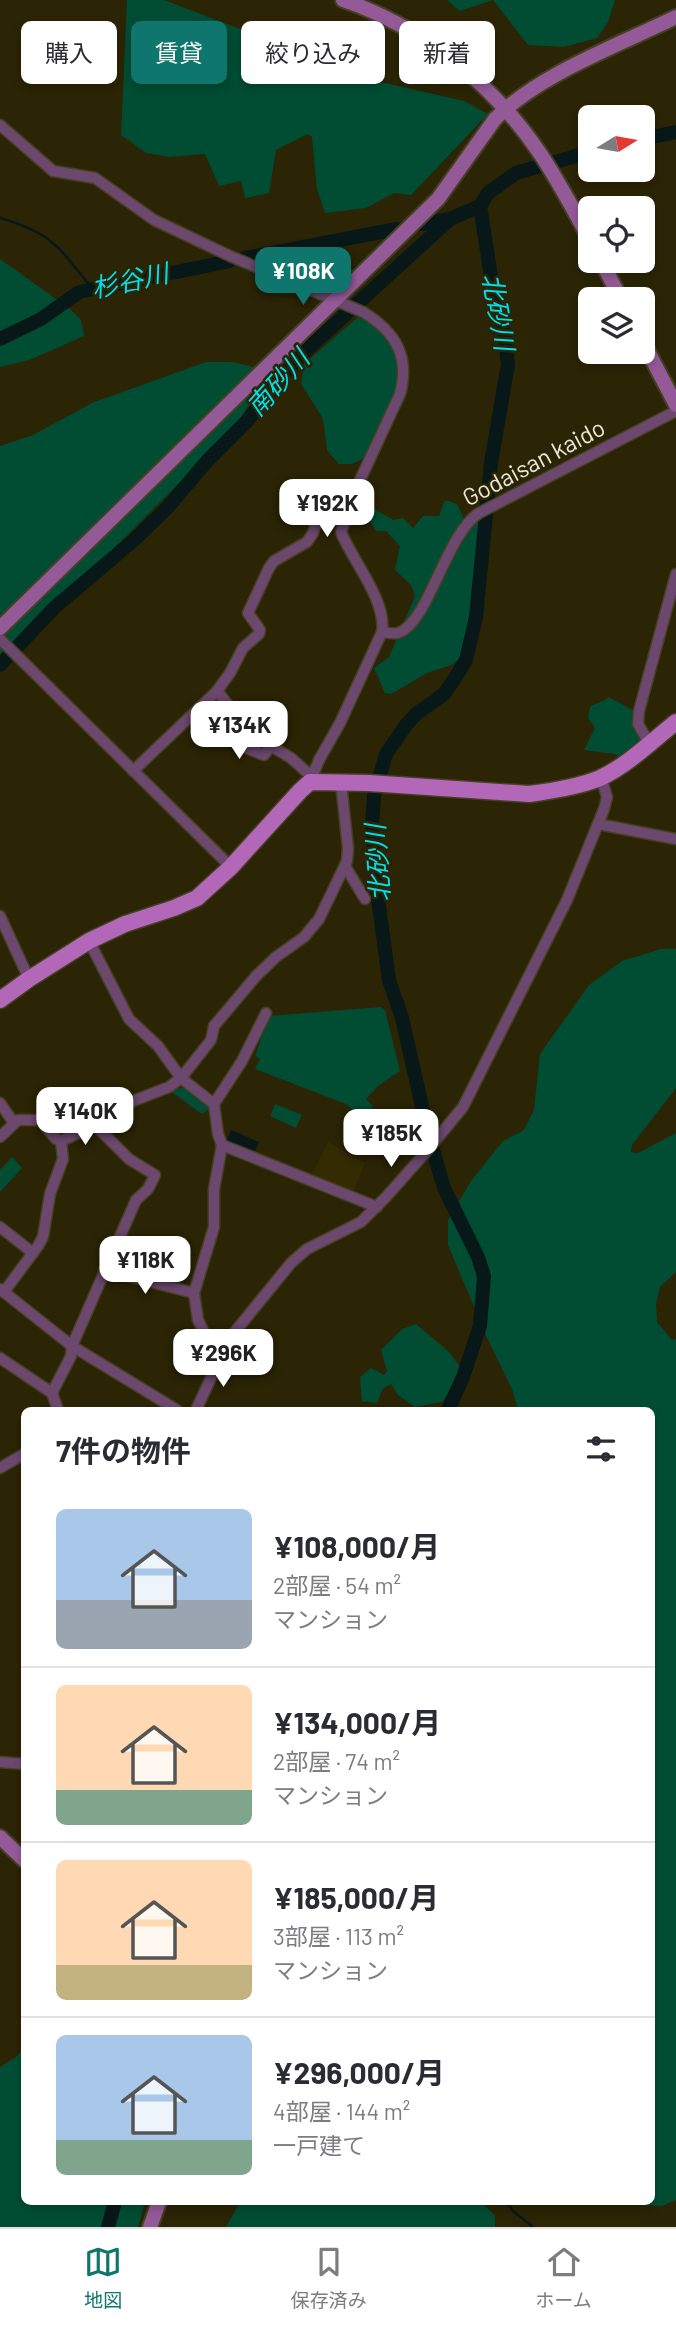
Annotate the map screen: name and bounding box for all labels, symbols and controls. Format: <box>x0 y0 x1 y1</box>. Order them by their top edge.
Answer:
chip: 購入 <box>21 21 117 84</box>
chip: 賃貸 <box>131 21 227 84</box>
chip: 絞り込み <box>241 21 385 84</box>
chip: 新着 <box>399 21 495 84</box>
north arrow <box>578 105 654 182</box>
map controls <box>578 105 655 364</box>
button: locate <box>578 196 655 273</box>
pin: ¥108K <box>254 247 352 307</box>
water label: 杉谷川 <box>88 256 174 303</box>
text: ¥108K <box>271 256 335 284</box>
water label: 北砂川 <box>477 271 522 356</box>
button: layers <box>578 287 655 364</box>
water label: 南砂川 <box>239 340 317 421</box>
street label: Godaisan kaido <box>457 412 609 511</box>
pin: ¥192K <box>278 480 376 539</box>
text: ¥192K <box>295 488 359 516</box>
pin: ¥134K <box>190 702 288 761</box>
text: ¥134K <box>207 710 271 738</box>
water label: 北砂川 <box>358 820 395 903</box>
pin: ¥140K <box>36 1088 134 1147</box>
text: ¥140K <box>52 1096 118 1124</box>
pin: ¥185K <box>342 1110 440 1169</box>
text: ¥185K <box>359 1118 423 1146</box>
pin: ¥118K <box>96 1236 194 1296</box>
text: ¥118K <box>115 1245 175 1273</box>
pin: ¥296K <box>174 1330 272 1389</box>
text: ¥296K <box>189 1338 257 1366</box>
icon: filters <box>582 1430 620 1468</box>
text: 7件の物件 <box>56 1432 191 1468</box>
text: ¥108,000/月 <box>273 1528 440 1564</box>
icon: home <box>112 1537 196 1621</box>
text: 2部屋 · 54 m² <box>273 1571 401 1599</box>
text: マンション <box>273 1605 388 1633</box>
text: ¥134,000/月 <box>273 1704 441 1740</box>
icon: home <box>112 1713 196 1797</box>
text: 2部屋 · 74 m² <box>273 1747 400 1775</box>
text: マンション <box>273 1781 388 1809</box>
text: ¥185,000/月 <box>273 1879 439 1915</box>
icon: home <box>112 1888 196 1972</box>
text: 3部屋 · 113 m² <box>273 1922 404 1950</box>
text: マンション <box>273 1956 388 1984</box>
text: ¥296,000/月 <box>273 2054 445 2090</box>
icon: home <box>112 2063 196 2147</box>
text: 4部屋 · 144 m² <box>273 2097 410 2125</box>
text: 一戸建て <box>273 2131 365 2159</box>
tab: 地図 <box>84 2243 122 2312</box>
tab: 保存済み <box>291 2243 367 2312</box>
tab: ホーム <box>535 2243 592 2312</box>

